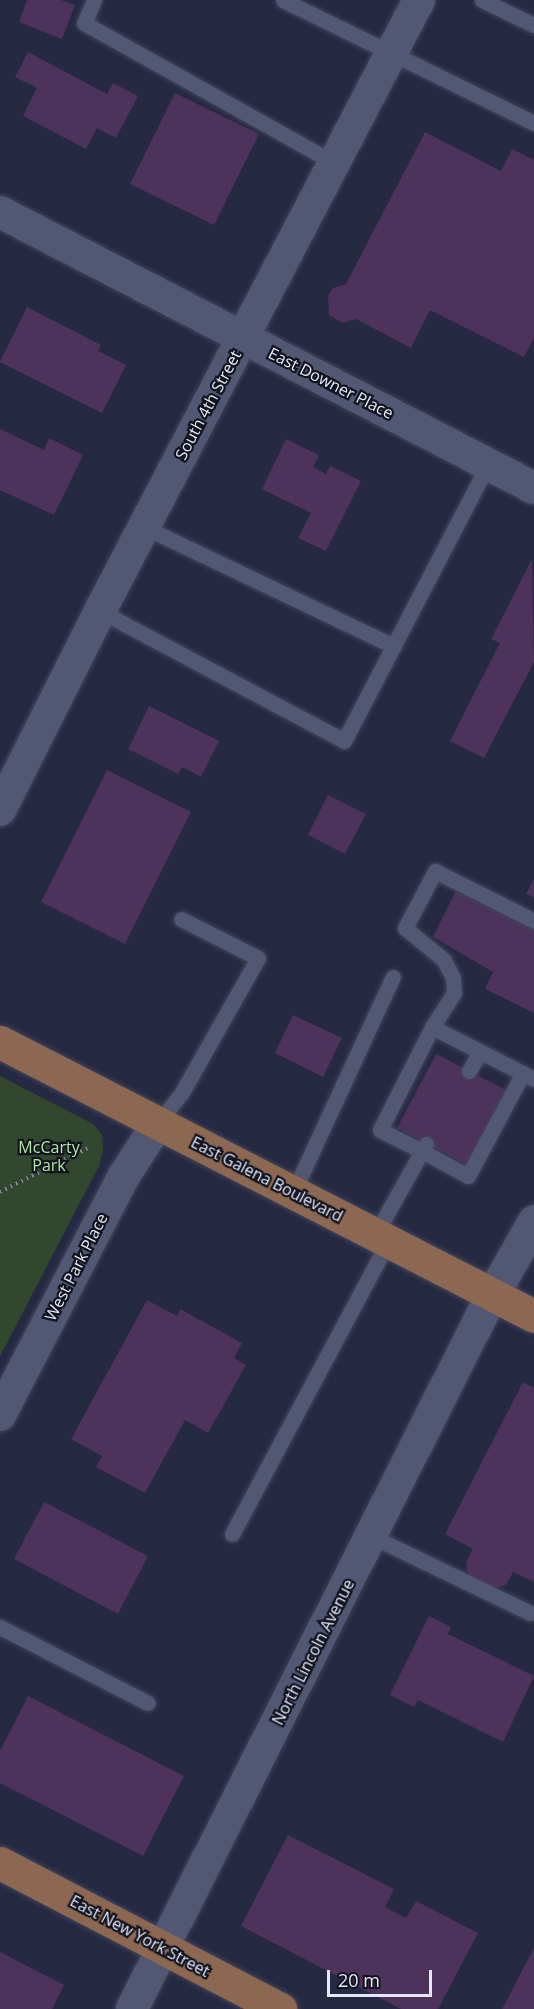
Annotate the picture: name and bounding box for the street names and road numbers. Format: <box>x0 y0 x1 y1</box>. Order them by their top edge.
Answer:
street label: East Downer Place <box>265 343 397 423</box>
street label: South 4th Street <box>171 347 245 463</box>
street label: East Galena Boulevard <box>188 1132 346 1226</box>
street label: West Park Place <box>41 1210 111 1324</box>
street label: North Lincoln Avenue <box>268 1576 358 1728</box>
street label: East New York Street <box>67 1891 213 1981</box>

